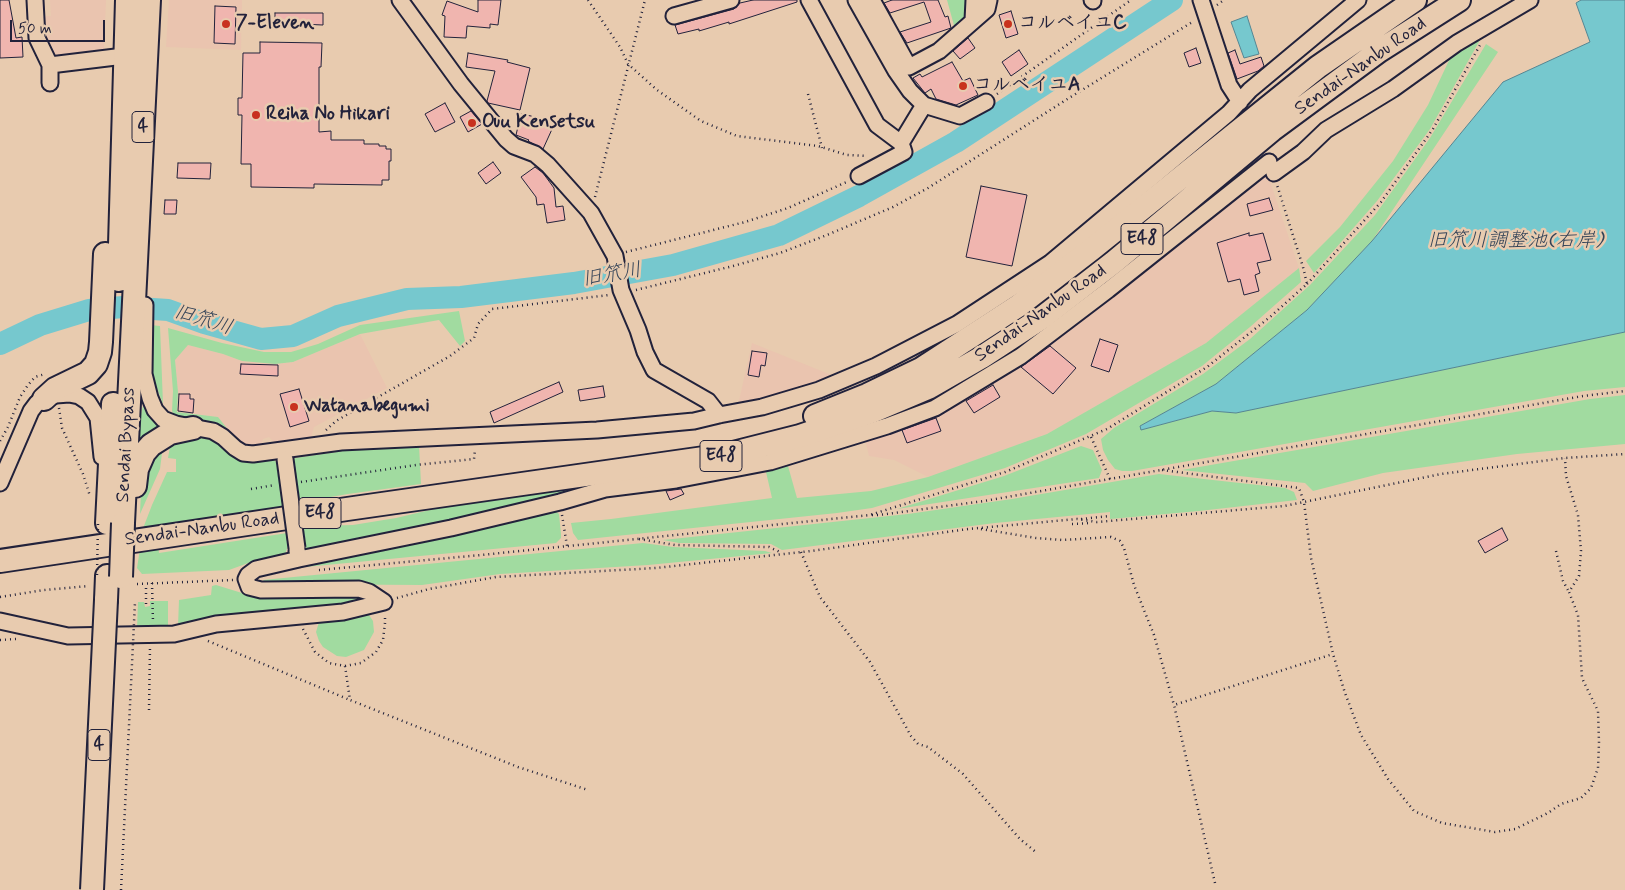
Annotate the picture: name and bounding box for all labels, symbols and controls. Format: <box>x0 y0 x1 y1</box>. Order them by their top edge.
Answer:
scale bar <box>12 10 108 42</box>
place label: 7-Eleven <box>236 13 314 35</box>
place label: コルベイユC <box>1018 13 1127 35</box>
street label: Sendai-Nanbu Road <box>1291 13 1431 121</box>
marker: 7-Eleven <box>220 18 232 30</box>
marker: コルベイユC <box>1002 18 1014 30</box>
text: 50 m <box>18 19 52 39</box>
place label: コルベイユA <box>973 75 1080 97</box>
marker: コルベイユA <box>957 80 969 92</box>
place label: Reiha No Hikari <box>266 104 390 126</box>
marker: Reiha No Hikari <box>250 109 262 121</box>
road number: 4 <box>132 111 154 142</box>
place label: Ouu Kensetsu <box>482 112 595 134</box>
marker: Ouu Kensetsu <box>466 117 478 129</box>
road number: E48 <box>1121 223 1163 254</box>
water label: 旧笊川調整池(右岸) <box>1427 230 1603 254</box>
water label: 旧笊川 <box>580 259 644 293</box>
street label: Sendai-Nanbu Road <box>971 260 1111 368</box>
water label: 旧笊川 <box>171 301 235 341</box>
street label: Sendai Bypass <box>113 387 141 503</box>
place label: Watanabegumi <box>304 396 430 418</box>
marker: Watanabegumi <box>288 401 300 413</box>
road number: E48 <box>700 441 742 472</box>
road number: E48 <box>299 498 341 528</box>
street label: Sendai-Nanbu Road <box>123 508 281 552</box>
road number: 4 <box>88 730 110 760</box>

